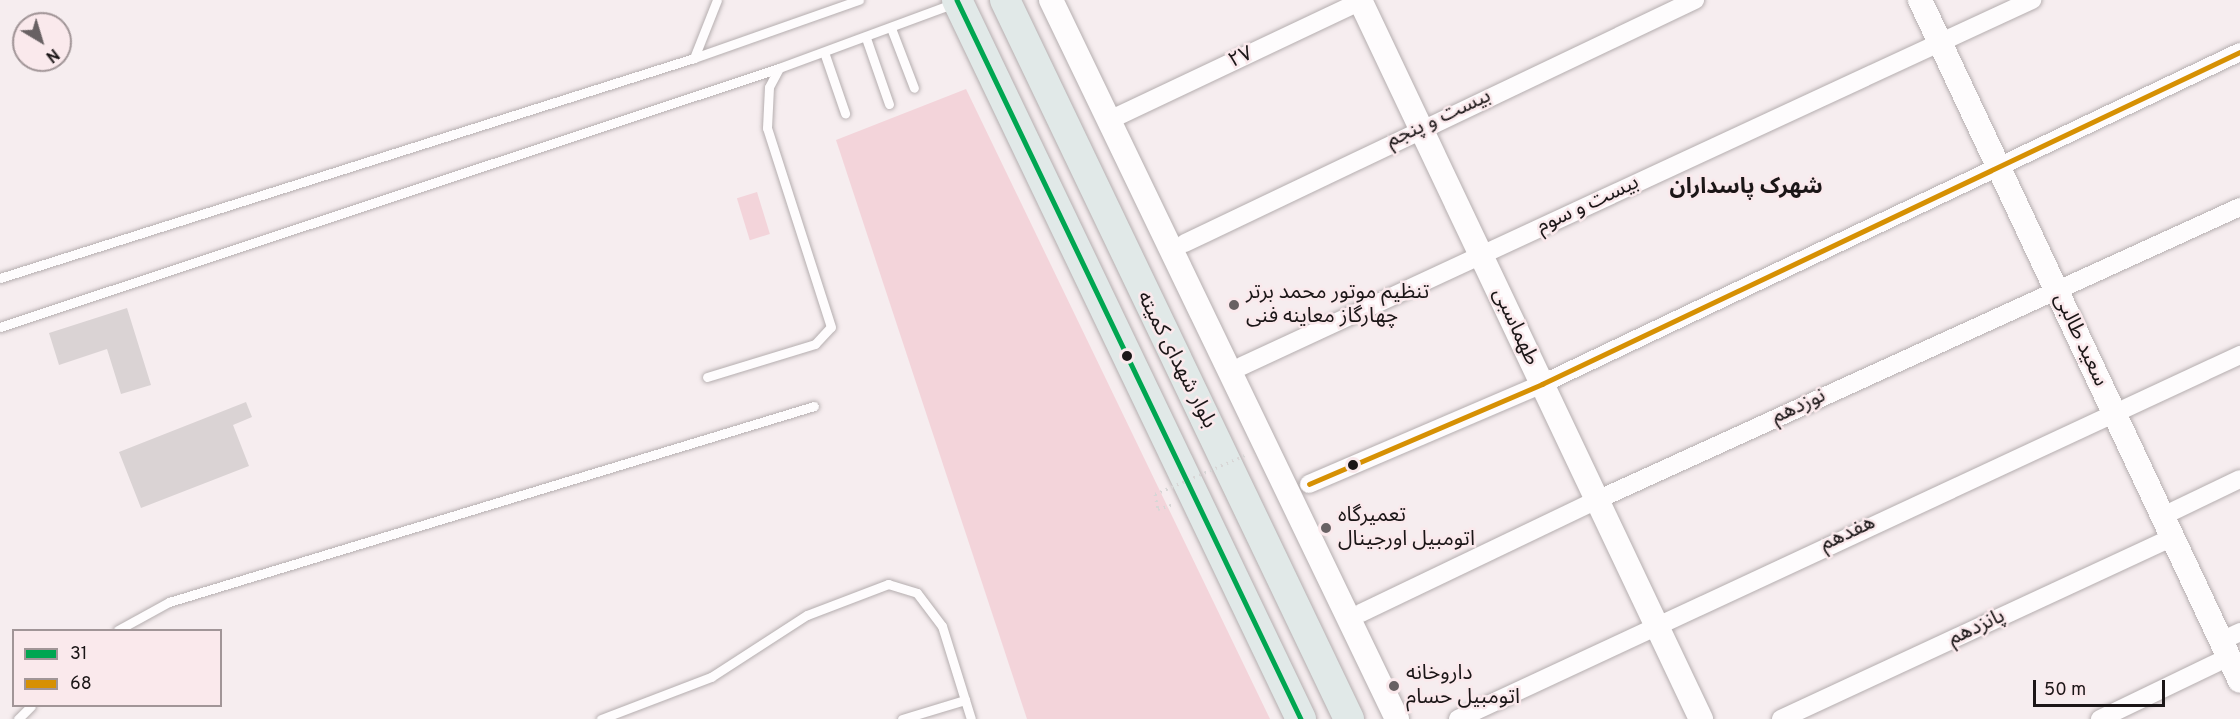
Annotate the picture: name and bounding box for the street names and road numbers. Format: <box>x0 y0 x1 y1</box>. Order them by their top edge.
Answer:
street label: ۲۷ <box>1225 42 1257 74</box>
street label: بیست و پنجم <box>1383 84 1495 154</box>
street label: بیست و سوم <box>1533 170 1643 240</box>
street label: طهماسبی <box>1486 284 1544 370</box>
street label: بلوار شهدای کمیته <box>1131 287 1221 433</box>
street label: سعید طالبی <box>2047 289 2113 391</box>
street label: نوزدهم <box>1768 384 1830 430</box>
street label: هفدهم <box>1817 510 1879 558</box>
street label: پانزدهم <box>1945 604 2009 652</box>

